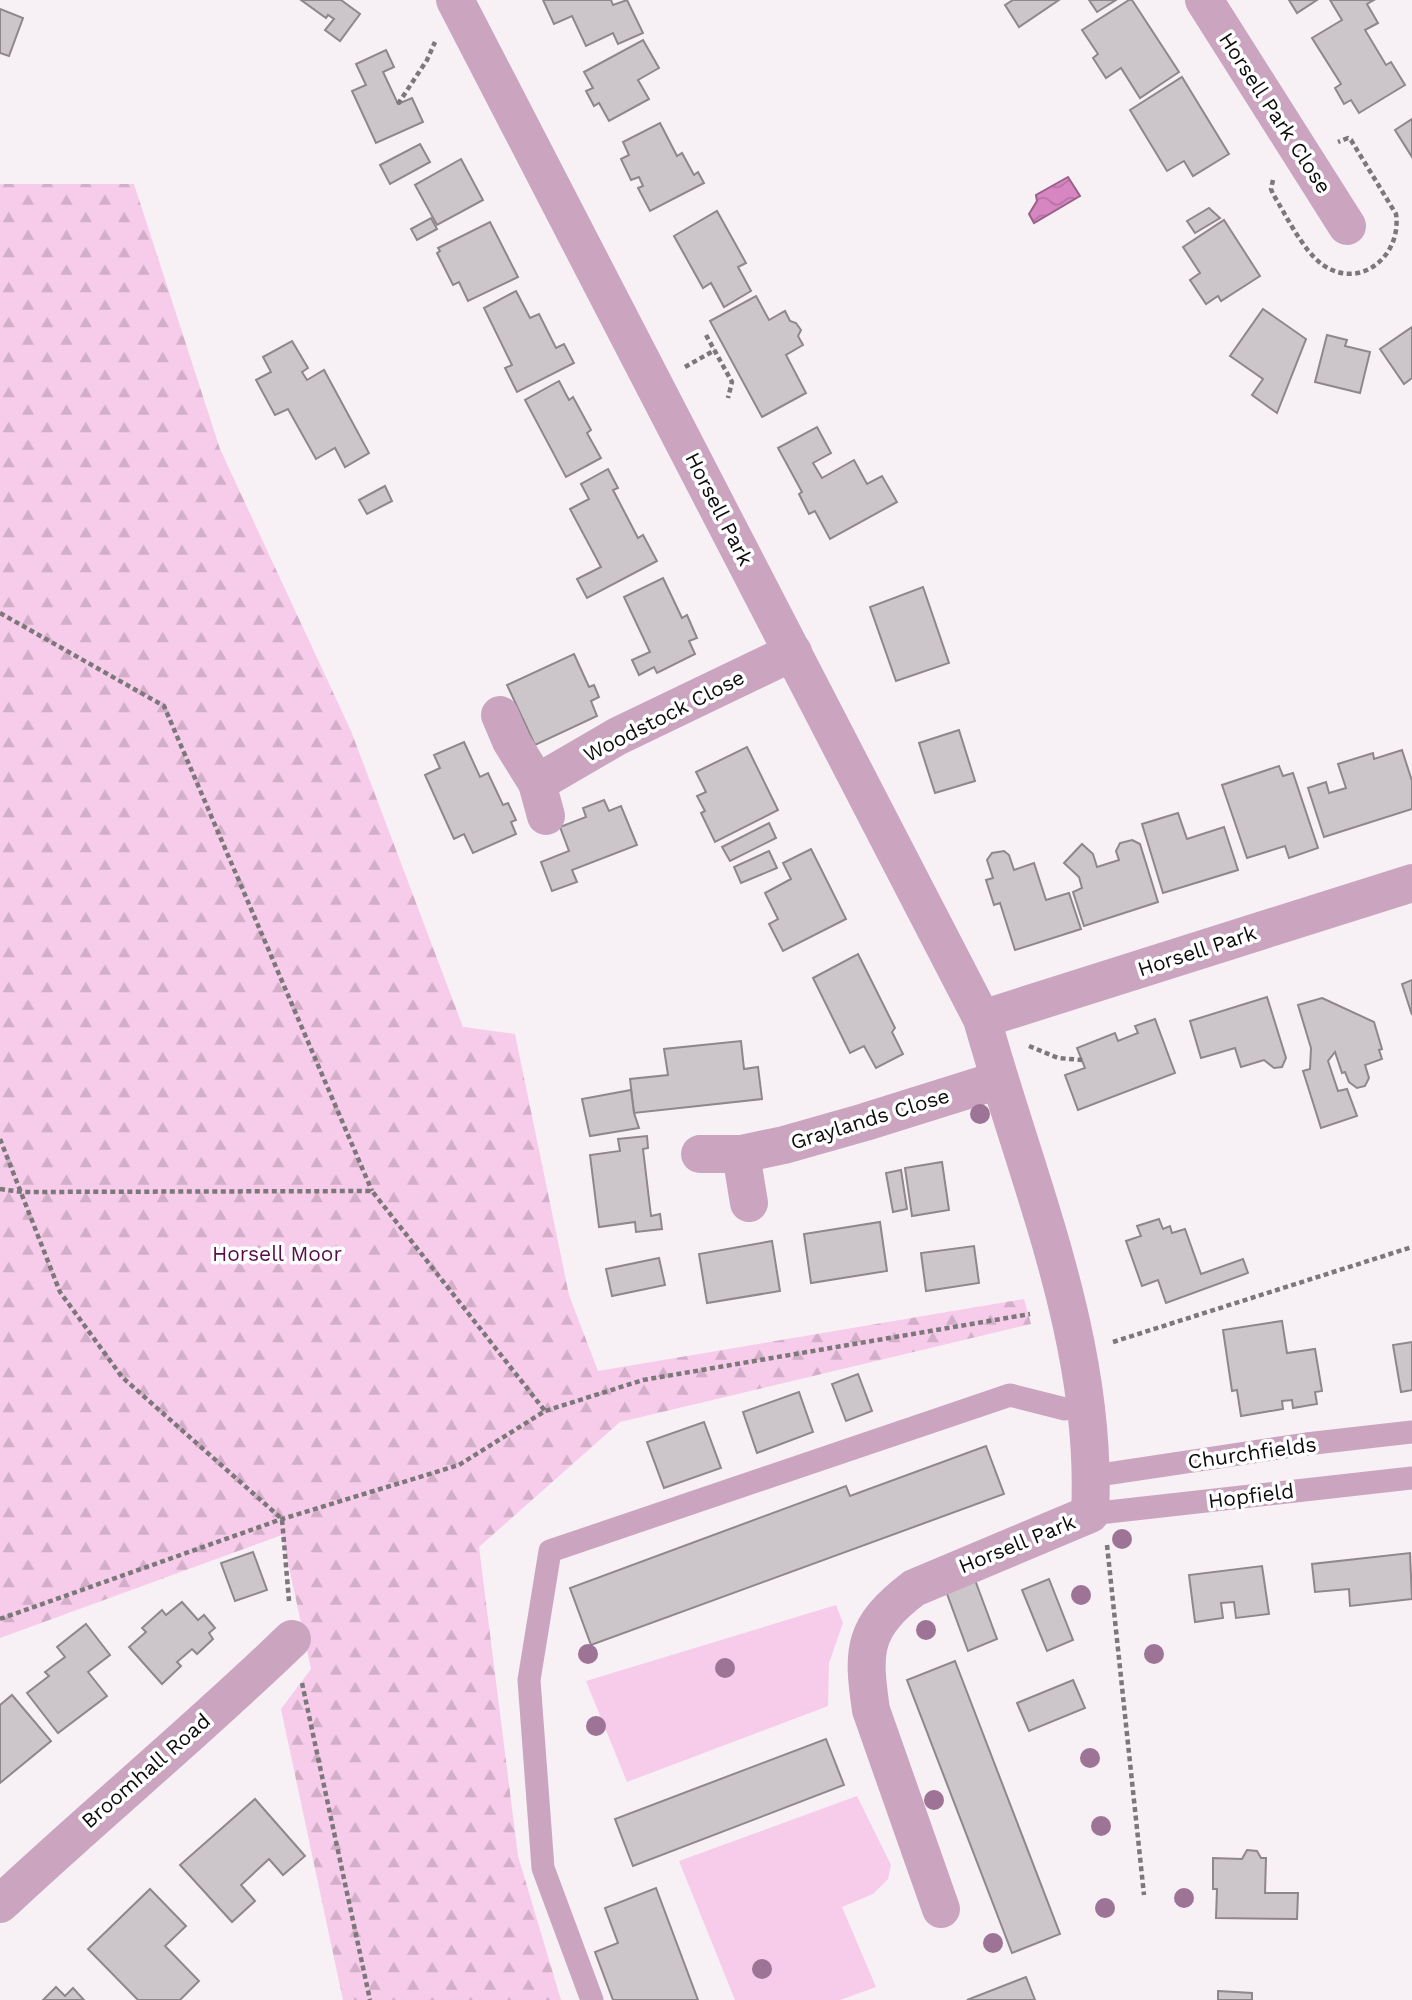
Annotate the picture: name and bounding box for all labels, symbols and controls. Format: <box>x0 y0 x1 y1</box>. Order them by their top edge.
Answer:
street label: Horsell Park Close <box>1214 28 1337 198</box>
street label: Horsell Park <box>680 448 759 570</box>
street label: Woodstock Close <box>579 664 748 767</box>
street label: Horsell Park <box>1134 920 1260 982</box>
street label: Graylands Close <box>787 1082 952 1155</box>
park label: Horsell Moor <box>212 1241 342 1266</box>
street label: Churchfields <box>1186 1431 1318 1474</box>
street label: Hopfield <box>1207 1478 1295 1513</box>
street label: Horsell Park <box>955 1509 1079 1578</box>
street label: Broomhall Road <box>76 1708 215 1833</box>

